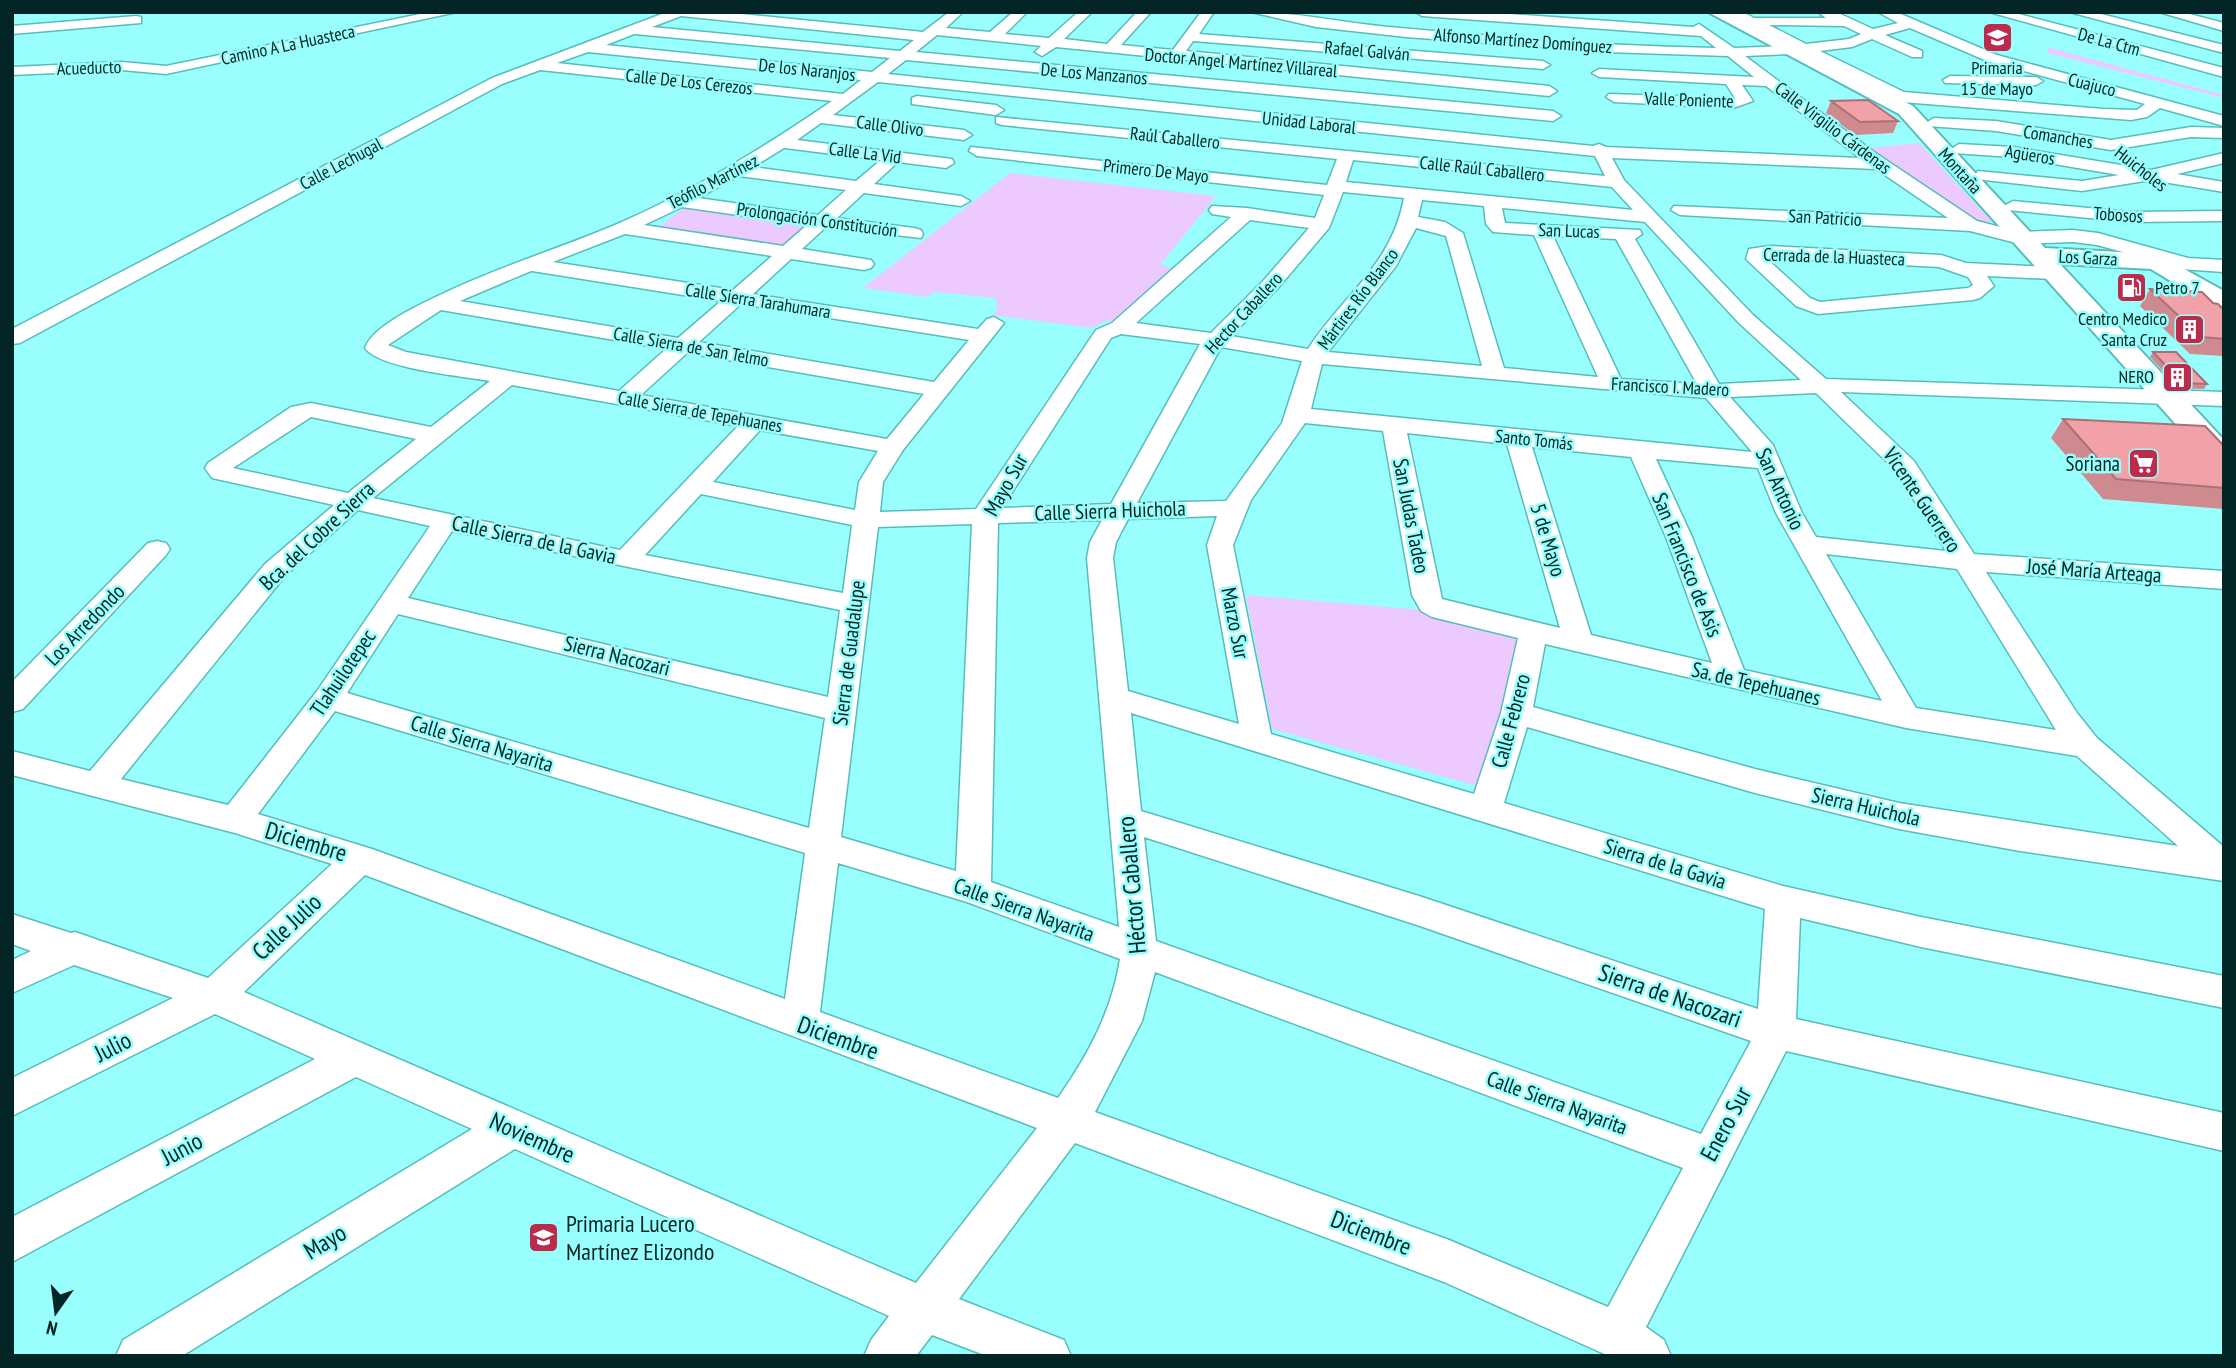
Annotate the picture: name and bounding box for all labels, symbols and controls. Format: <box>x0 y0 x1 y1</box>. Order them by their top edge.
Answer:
street label: Camino A La Huasteca <box>219 19 357 70</box>
school or university icon: Primaria 15 de Mayo <box>1980 20 2014 54</box>
street label: De La Ctm <box>2076 22 2143 61</box>
street label: Alfonso Martínez Domínguez <box>1433 23 1613 58</box>
street label: Rafael Galván <box>1323 35 1411 66</box>
street label: Doctor Angel Martínez Villareal <box>1144 43 1339 82</box>
street label: De los Naranjos <box>758 53 857 86</box>
street label: Acueducto <box>56 55 122 80</box>
place label: Primaria 15 de Mayo <box>1961 56 2033 100</box>
street label: De Los Manzanos <box>1040 57 1148 90</box>
street label: Calle De Los Cerezos <box>624 63 754 100</box>
street label: Cuajuco <box>2066 67 2119 102</box>
street label: Calle Virgilio Cárdenas <box>1771 76 1896 179</box>
street label: Valle Poniente <box>1643 86 1734 113</box>
street label: Unidad Laboral <box>1261 106 1358 139</box>
street label: Calle Olivo <box>855 110 925 141</box>
street label: Comanches <box>2022 120 2095 153</box>
street label: Raúl Caballero <box>1129 121 1221 154</box>
street label: Calle Lechugal <box>296 132 387 195</box>
street label: Calle La Vid <box>828 137 903 168</box>
street label: Agüeros <box>2004 139 2057 170</box>
street label: Huicholes <box>2110 141 2172 197</box>
street label: Montaña <box>1934 143 1987 199</box>
street label: Teófilo Martínez <box>663 149 762 214</box>
street label: Calle Raúl Caballero <box>1419 151 1546 187</box>
street label: Primero De Mayo <box>1102 154 1210 188</box>
street label: Prolongación Constitución <box>735 197 899 242</box>
street label: Tobosos <box>2093 201 2144 228</box>
street label: San Patricio <box>1788 204 1862 231</box>
street label: San Lucas <box>1538 218 1600 243</box>
street label: Mártires Río Blanco <box>1312 243 1403 354</box>
street label: Cerrada de la Huasteca <box>1763 243 1905 270</box>
street label: Los Garza <box>2058 244 2118 271</box>
street label: Hector Caballero <box>1200 267 1287 358</box>
fuel station icon: Petro 7 <box>2115 271 2149 305</box>
place label: Petro 7 <box>2155 276 2200 299</box>
street label: Calle Sierra Tarahumara <box>684 278 832 323</box>
place label: Centro Medico Santa Cruz <box>2078 307 2167 351</box>
building icon: Centro Medico Santa Cruz <box>2173 312 2207 346</box>
street label: Calle Sierra de San Telmo <box>612 322 771 372</box>
building icon: NERO <box>2160 360 2194 394</box>
place label: NERO <box>2119 365 2154 388</box>
street label: Francisco I. Madero <box>1610 372 1730 401</box>
street label: Calle Sierra de Tepehuanes <box>616 386 784 437</box>
street label: Santo Tomás <box>1494 424 1574 455</box>
street label: Vicente Guerrero <box>1877 441 1967 557</box>
street label: San Antonio <box>1750 444 1811 534</box>
supermarket icon: Soriana <box>2126 447 2160 481</box>
street label: Mayo Sur <box>977 449 1034 521</box>
place label: Soriana <box>2066 450 2120 477</box>
street label: San Judas Tadeo <box>1387 456 1436 576</box>
street label: Bca. del Cobre Sierra <box>253 475 380 596</box>
street label: San Francisco de Asis <box>1646 489 1729 641</box>
street label: Calle Sierra Huichola <box>1034 494 1186 527</box>
street label: 5 de Mayo <box>1525 500 1572 580</box>
street label: Calle Sierra de la Gavia <box>450 509 619 570</box>
street label: José María Arteaga <box>2025 552 2162 589</box>
street label: Los Arredondo <box>39 578 130 671</box>
street label: Sierra de Guadalupe <box>826 579 871 727</box>
street label: Marzo Sur <box>1215 585 1256 661</box>
street label: Tlahuilotepec <box>304 624 382 721</box>
street label: Sierra Nacozari <box>561 629 673 682</box>
street label: Sa. de Tepehuanes <box>1689 656 1823 711</box>
street label: Calle Febrero <box>1485 671 1536 771</box>
street label: Calle Sierra Nayarita <box>408 709 557 778</box>
street label: Sierra Huichola <box>1809 781 1923 832</box>
street label: Diciembre <box>261 814 351 869</box>
street label: Héctor Caballero <box>1110 815 1153 955</box>
street label: Sierra de la Gavia <box>1601 832 1730 895</box>
street label: Calle Sierra Nayarita <box>950 872 1098 947</box>
street label: Calle Julio <box>245 887 328 967</box>
street label: Sierra de Nacozari <box>1594 957 1746 1035</box>
street label: Diciembre <box>793 1009 883 1066</box>
street label: Julio <box>88 1024 136 1069</box>
street label: Calle Sierra Nayarita <box>1483 1065 1631 1140</box>
street label: Enero Sur <box>1693 1081 1758 1166</box>
street label: Noviembre <box>485 1105 580 1170</box>
street label: Junio <box>155 1125 208 1173</box>
street label: Diciembre <box>1326 1203 1416 1262</box>
place label: Primaria Lucero Martínez Elizondo <box>566 1208 714 1267</box>
street label: Mayo <box>298 1217 352 1266</box>
school or university icon: Primaria Lucero Martínez Elizondo <box>526 1221 560 1255</box>
north arrow <box>21 1277 91 1347</box>
text: N <box>44 1316 60 1341</box>

